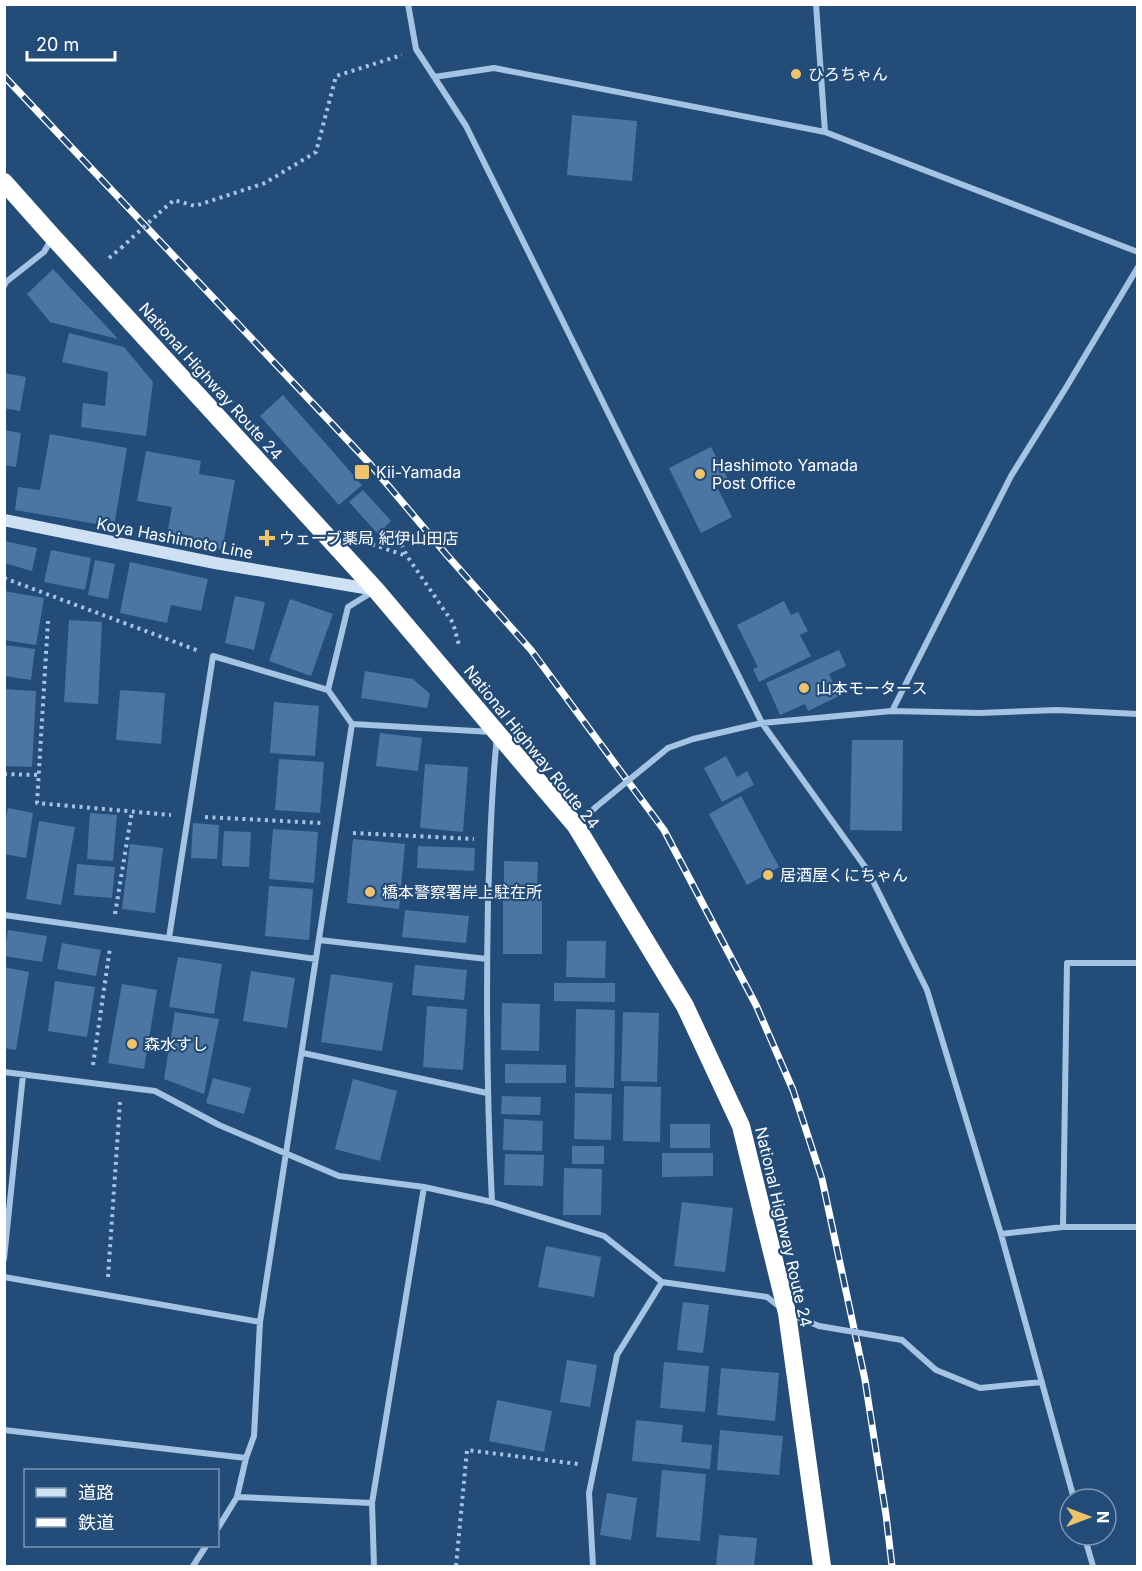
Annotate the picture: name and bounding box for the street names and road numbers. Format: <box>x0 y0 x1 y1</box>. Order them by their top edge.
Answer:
street label: National Highway Route 24 <box>135 298 287 464</box>
street label: Koya Hashimoto Line <box>95 513 255 563</box>
street label: National Highway Route 24 <box>460 661 604 833</box>
street label: National Highway Route 24 <box>751 1125 817 1329</box>

